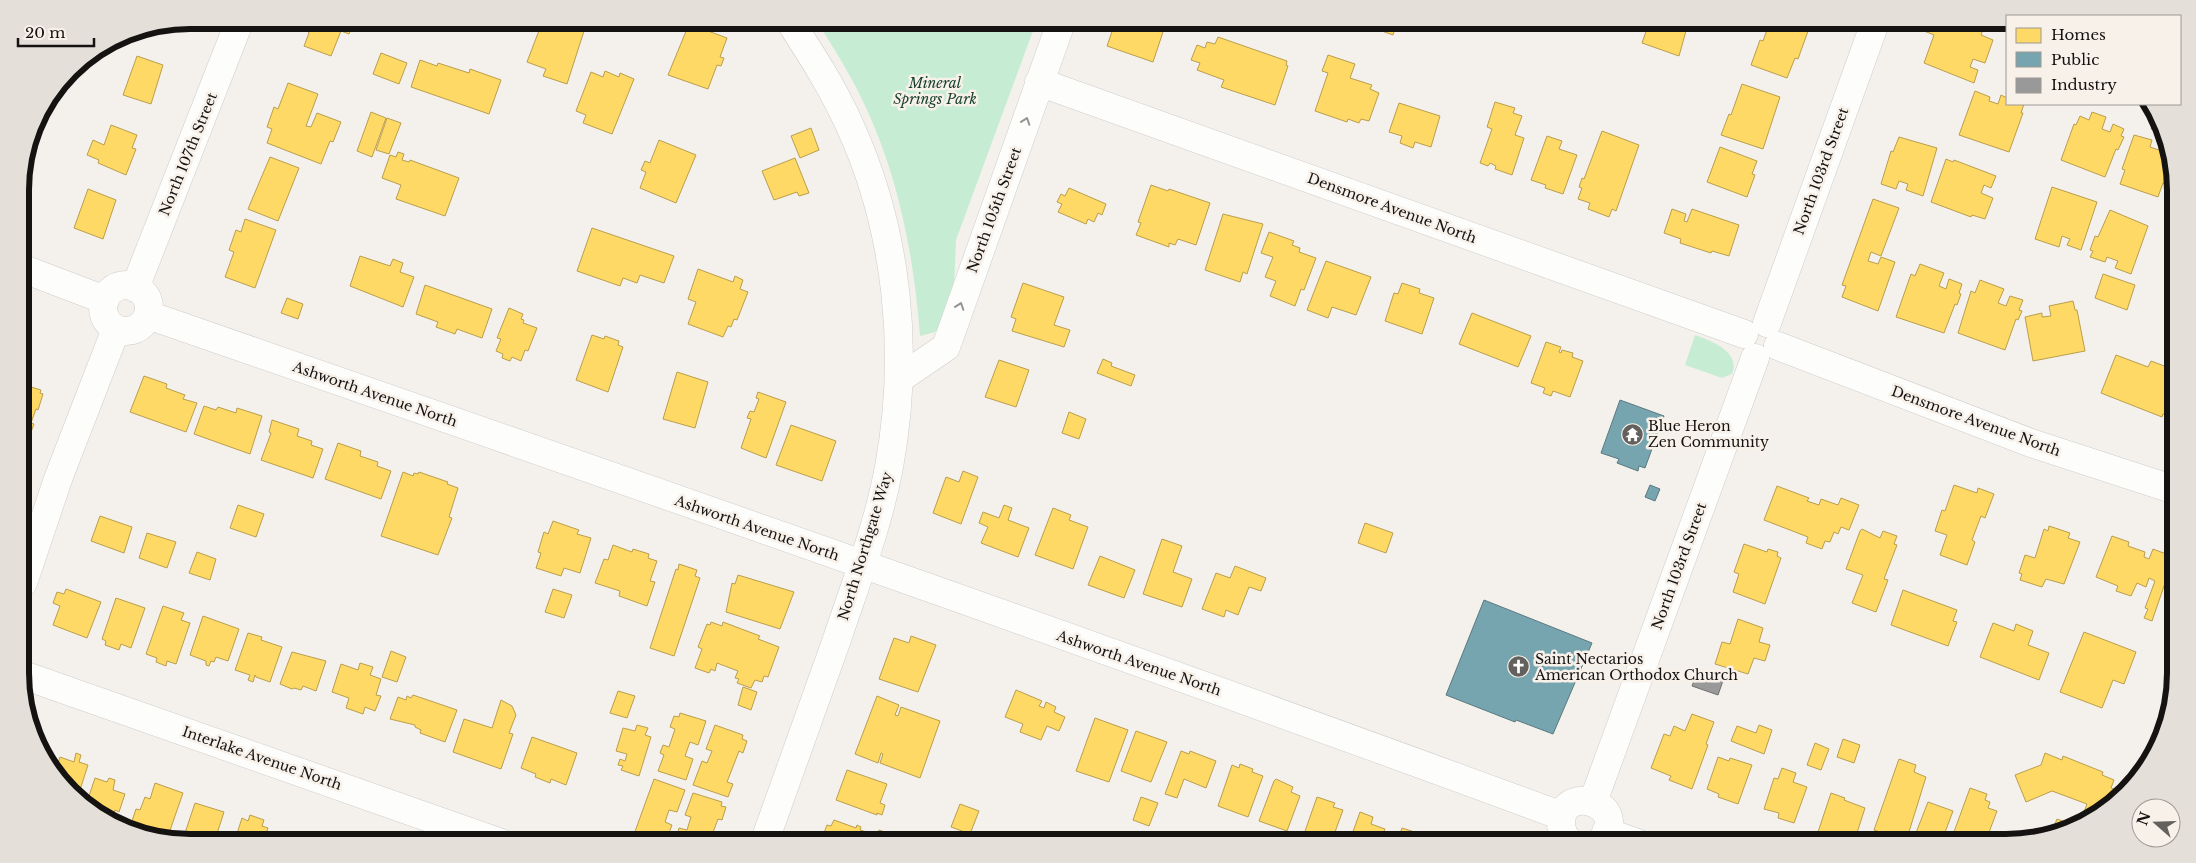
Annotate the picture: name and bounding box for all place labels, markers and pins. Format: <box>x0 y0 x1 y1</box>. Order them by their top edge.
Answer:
place label: Blue Heron Zen Community <box>1648 417 1769 451</box>
temple icon: Blue Heron Zen Community <box>1620 422 1644 446</box>
place label: Saint Nectarios American Orthodox Church <box>1534 650 1738 684</box>
church icon: Saint Nectarios American Orthodox Church <box>1507 655 1531 679</box>

